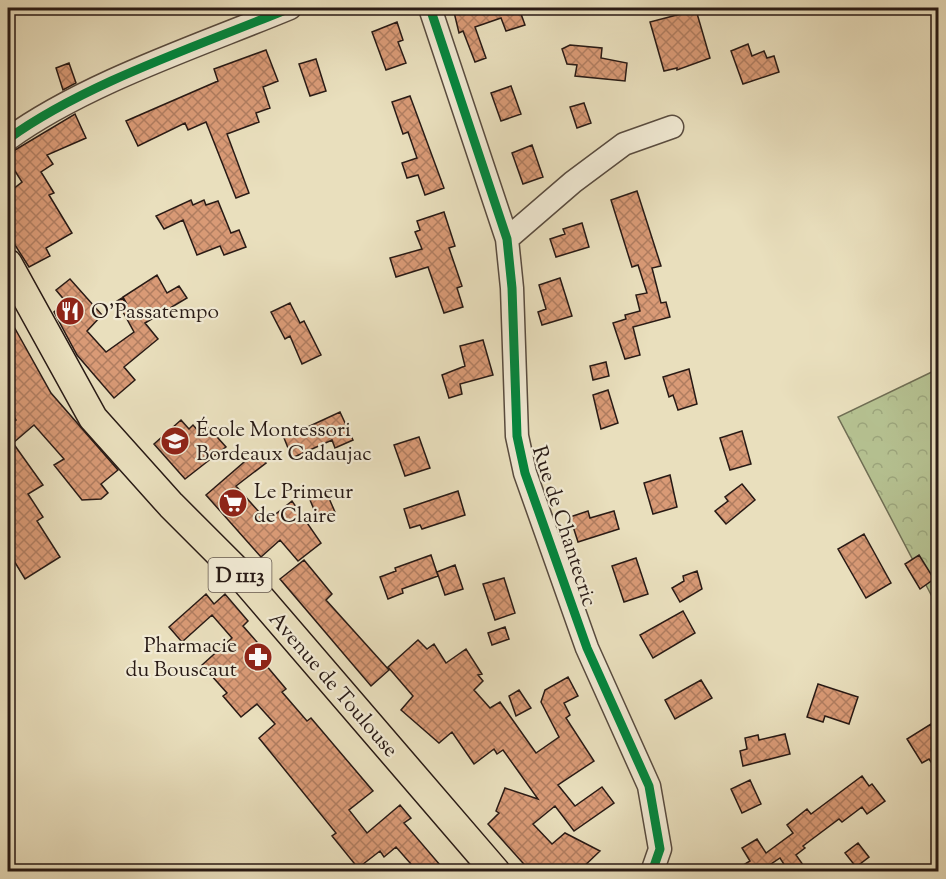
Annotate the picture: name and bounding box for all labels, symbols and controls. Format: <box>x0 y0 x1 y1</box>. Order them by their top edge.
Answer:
restaurant icon: O'Passatempo <box>54 295 86 327</box>
place label: O'Passatempo <box>91 298 219 328</box>
place label: École Montessori Bordeaux Cadaujac <box>196 416 372 470</box>
school or university icon: École Montessori Bordeaux Cadaujac <box>159 425 191 457</box>
street label: Rue de Chantecric <box>523 442 603 611</box>
place label: Le Primeur de Claire <box>254 478 353 532</box>
supermarket icon: Le Primeur de Claire <box>217 487 249 519</box>
road number: D 1113 <box>208 558 272 592</box>
street label: Avenue de Toulouse <box>261 606 404 765</box>
place label: Pharmacie du Bouscaut <box>126 632 237 686</box>
pharmacy icon: Pharmacie du Bouscaut <box>242 641 274 673</box>

